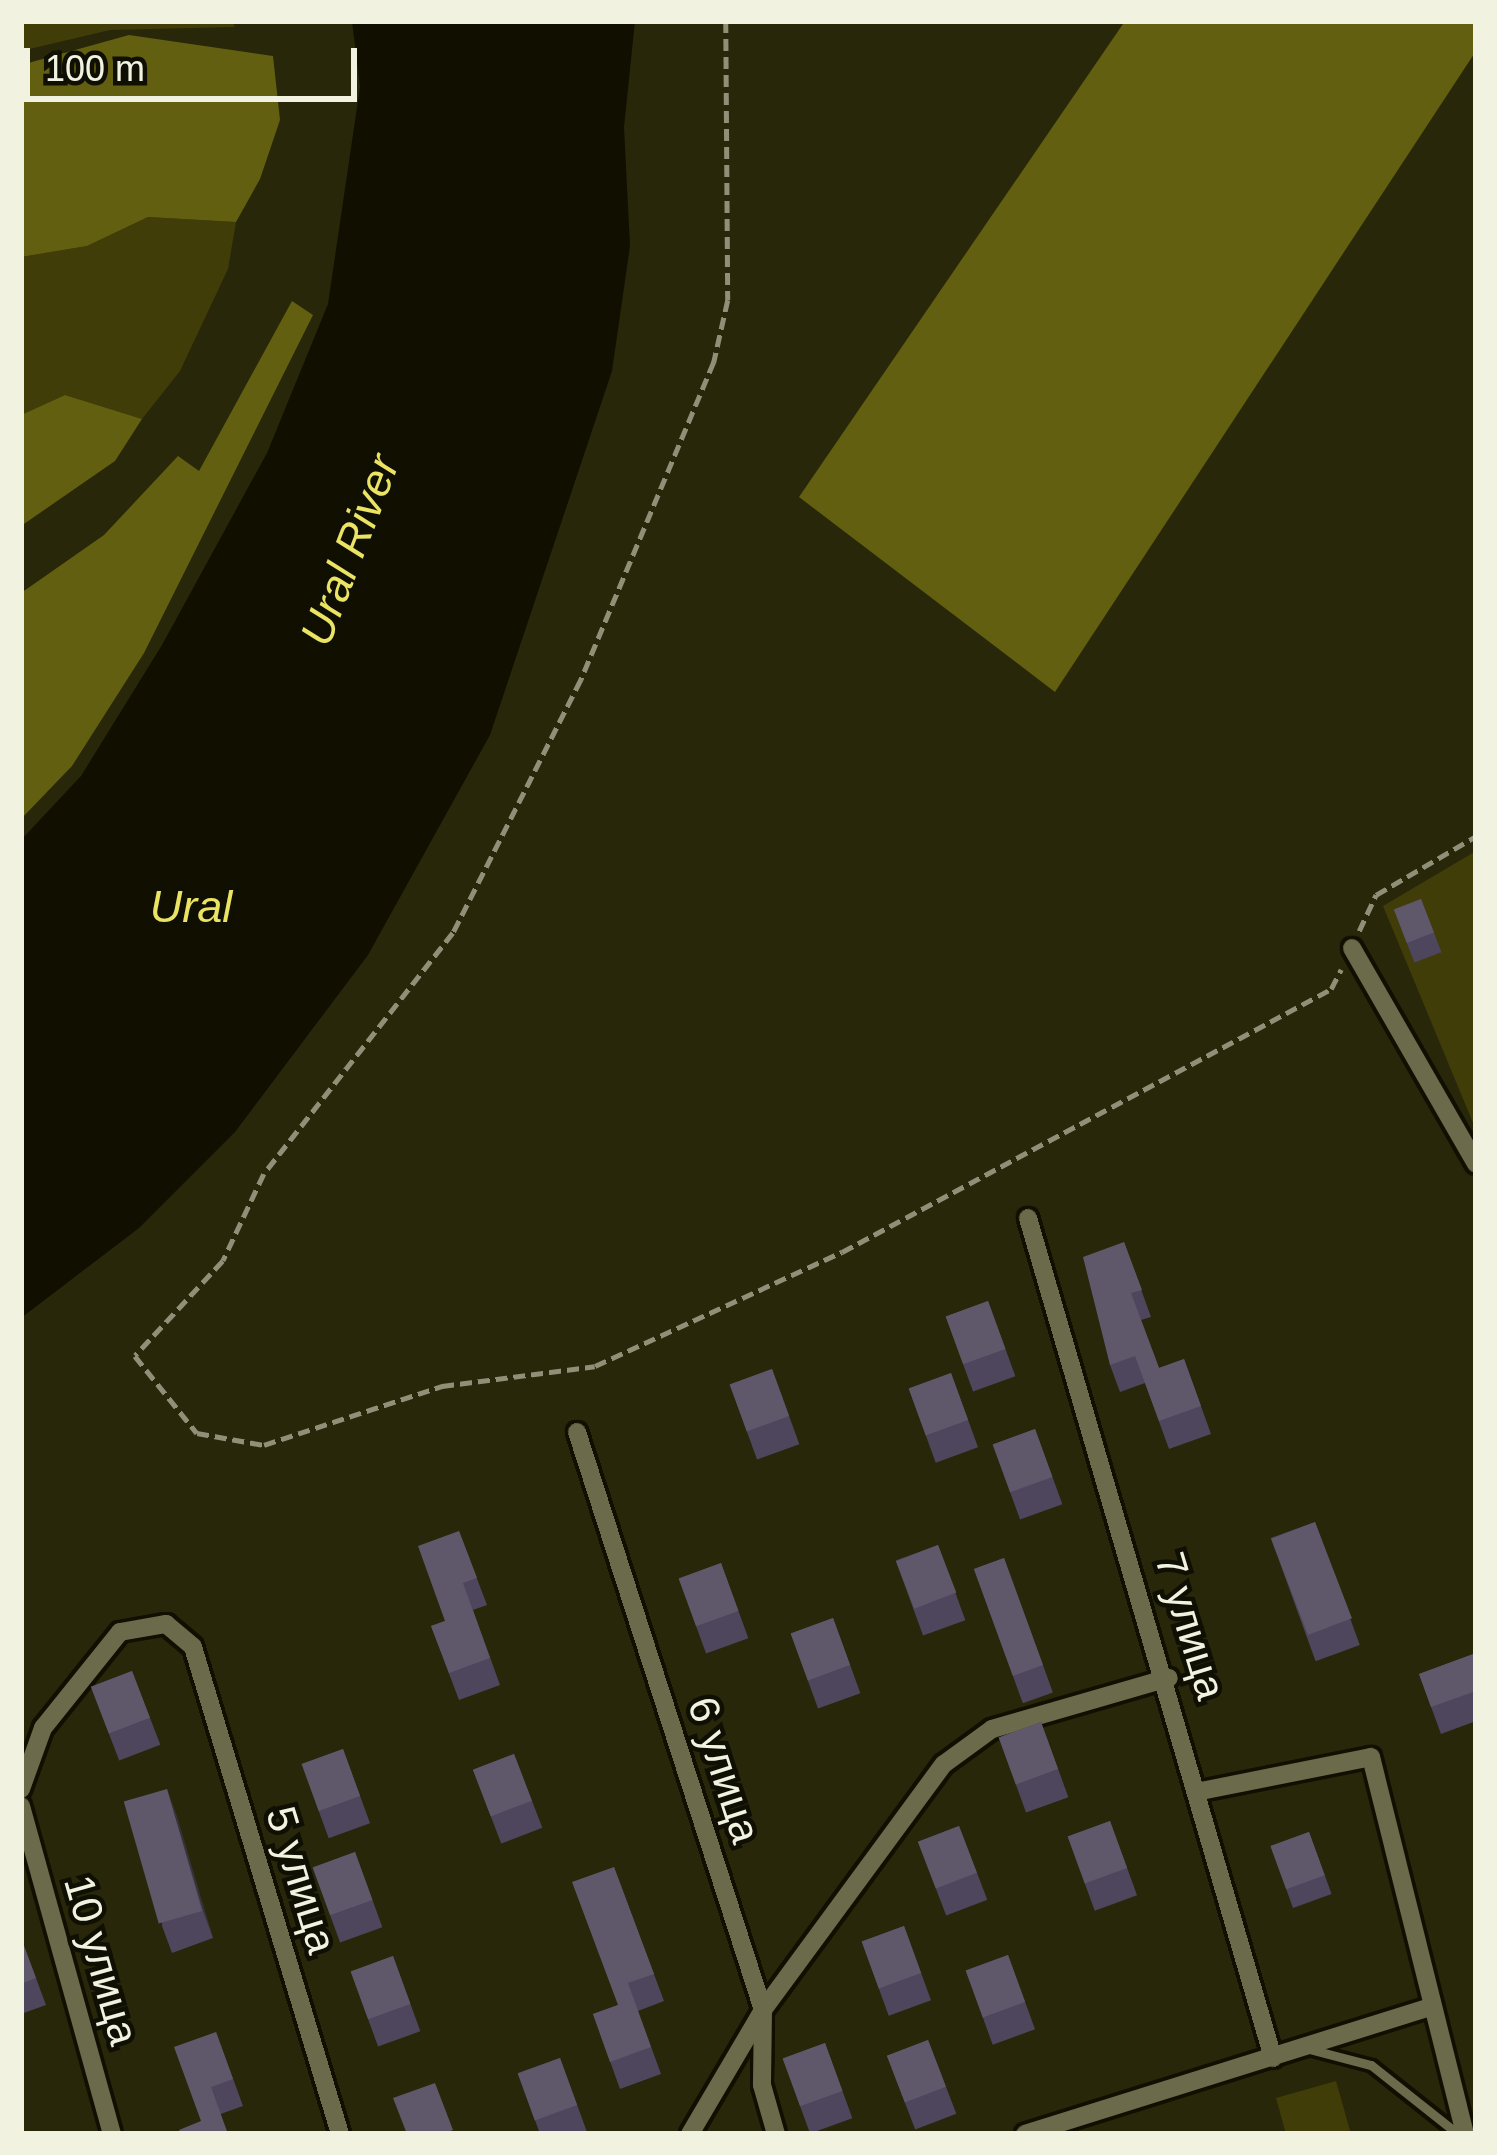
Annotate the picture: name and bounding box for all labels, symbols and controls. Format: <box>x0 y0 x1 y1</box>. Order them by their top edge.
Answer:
scale bar <box>30 24 363 98</box>
text: 100 m <box>45 48 145 89</box>
water label: Ural River <box>289 447 411 653</box>
water label: Ural <box>150 880 232 934</box>
street label: 7 улица <box>1144 1547 1236 1705</box>
street label: 6 улица <box>677 1691 771 1849</box>
street label: 5 улица <box>255 1801 347 1959</box>
street label: 10 улица <box>53 1869 149 2051</box>

